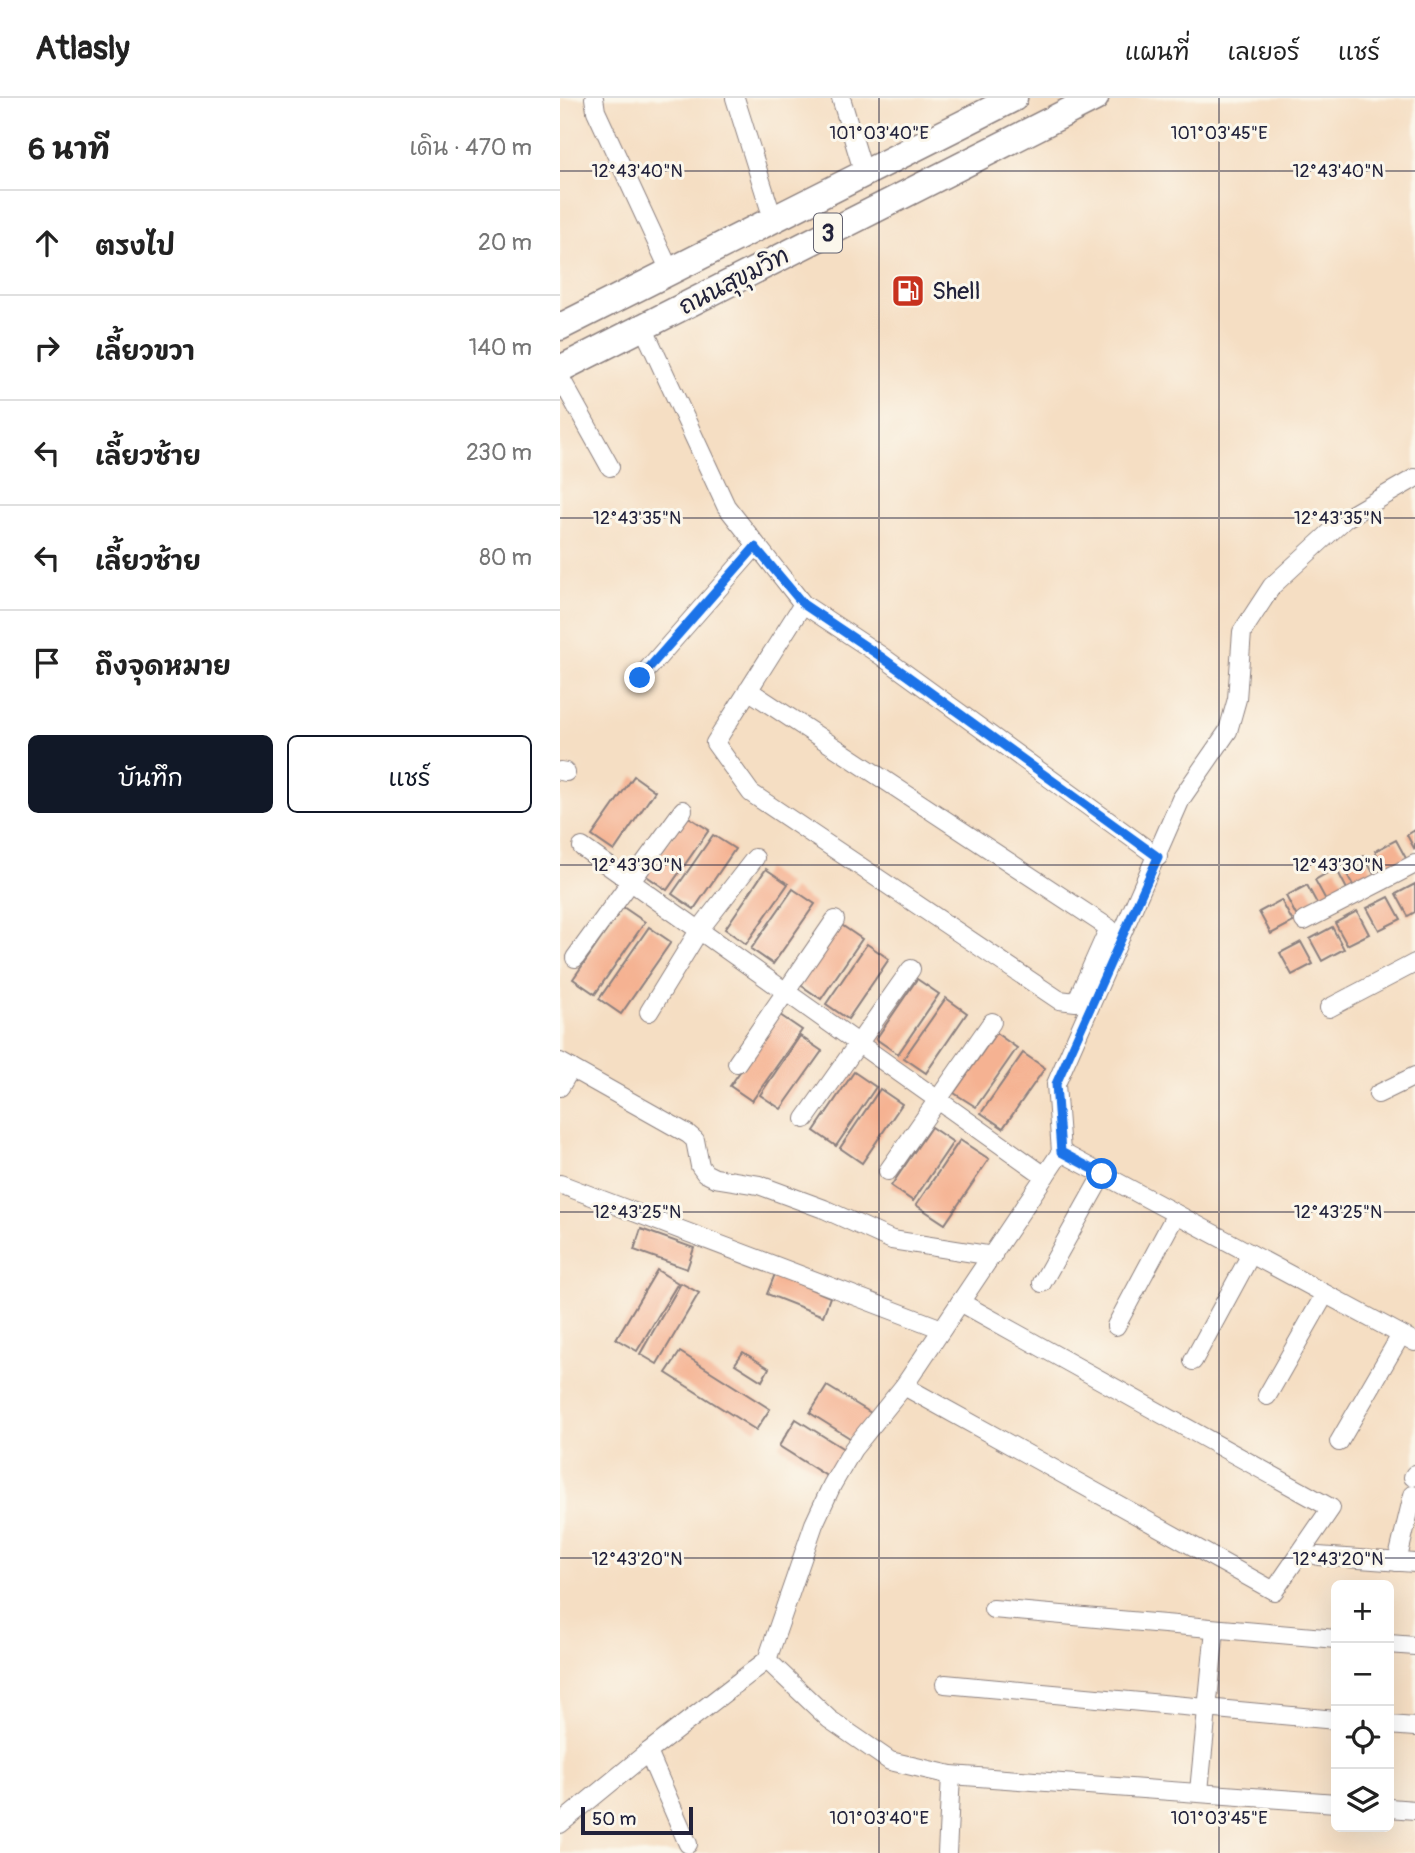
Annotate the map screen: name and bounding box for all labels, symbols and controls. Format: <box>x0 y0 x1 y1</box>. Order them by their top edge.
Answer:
text: Atlasly <box>35 28 130 69</box>
text: แผนที่ <box>1125 38 1190 67</box>
text: เลเยอร์ <box>1228 38 1300 67</box>
text: แชร์ <box>1338 38 1380 67</box>
text: 101°03'40"E <box>829 122 929 145</box>
text: 101°03'45"E <box>1170 122 1268 145</box>
text: 6 นาที <box>28 131 110 168</box>
text: เดิน · 470 m <box>409 133 532 162</box>
text: 12°43'40"N <box>591 160 683 183</box>
text: 12°43'40"N <box>1292 160 1384 183</box>
road number: 3 <box>814 214 842 252</box>
icon: ahead <box>28 224 66 262</box>
text: 20 m <box>478 228 532 257</box>
text: ตรงไป <box>95 231 175 263</box>
street label: ถนนสุขุมวิท <box>674 241 795 324</box>
fuel station icon: Shell <box>889 272 927 310</box>
place label: Shell <box>932 277 981 306</box>
icon: right <box>28 329 66 367</box>
text: 140 m <box>469 333 532 362</box>
text: เลี้ยวขวา <box>95 336 195 368</box>
icon: left <box>28 434 66 472</box>
text: 230 m <box>466 438 532 467</box>
text: เลี้ยวซ้าย <box>95 441 201 473</box>
text: 12°43'35"N <box>593 507 681 530</box>
text: 12°43'35"N <box>1294 507 1382 530</box>
icon: left <box>28 539 66 577</box>
text: 80 m <box>479 543 532 572</box>
text: เลี้ยวซ้าย <box>95 546 201 578</box>
icon: arrive <box>28 644 66 682</box>
text: ถึงจุดหมาย <box>95 651 231 683</box>
route end <box>624 662 655 693</box>
button: บันทึก <box>28 735 273 813</box>
button: แชร์ <box>287 735 532 813</box>
text: 12°43'30"N <box>592 854 682 877</box>
text: 12°43'30"N <box>1293 854 1383 877</box>
route start <box>1086 1158 1117 1189</box>
text: 12°43'25"N <box>593 1201 681 1224</box>
text: 12°43'25"N <box>1294 1201 1382 1224</box>
text: 12°43'20"N <box>592 1548 682 1571</box>
text: 12°43'20"N <box>1293 1548 1383 1571</box>
map controls <box>1331 1580 1394 1832</box>
button: + <box>1331 1580 1394 1643</box>
button: − <box>1331 1643 1394 1706</box>
button: locate <box>1331 1706 1394 1769</box>
button: layers <box>1331 1769 1394 1832</box>
scale bar <box>581 1804 693 1836</box>
text: 50 m <box>592 1807 636 1831</box>
text: 101°03'40"E <box>829 1807 929 1830</box>
text: 101°03'45"E <box>1170 1807 1268 1830</box>

